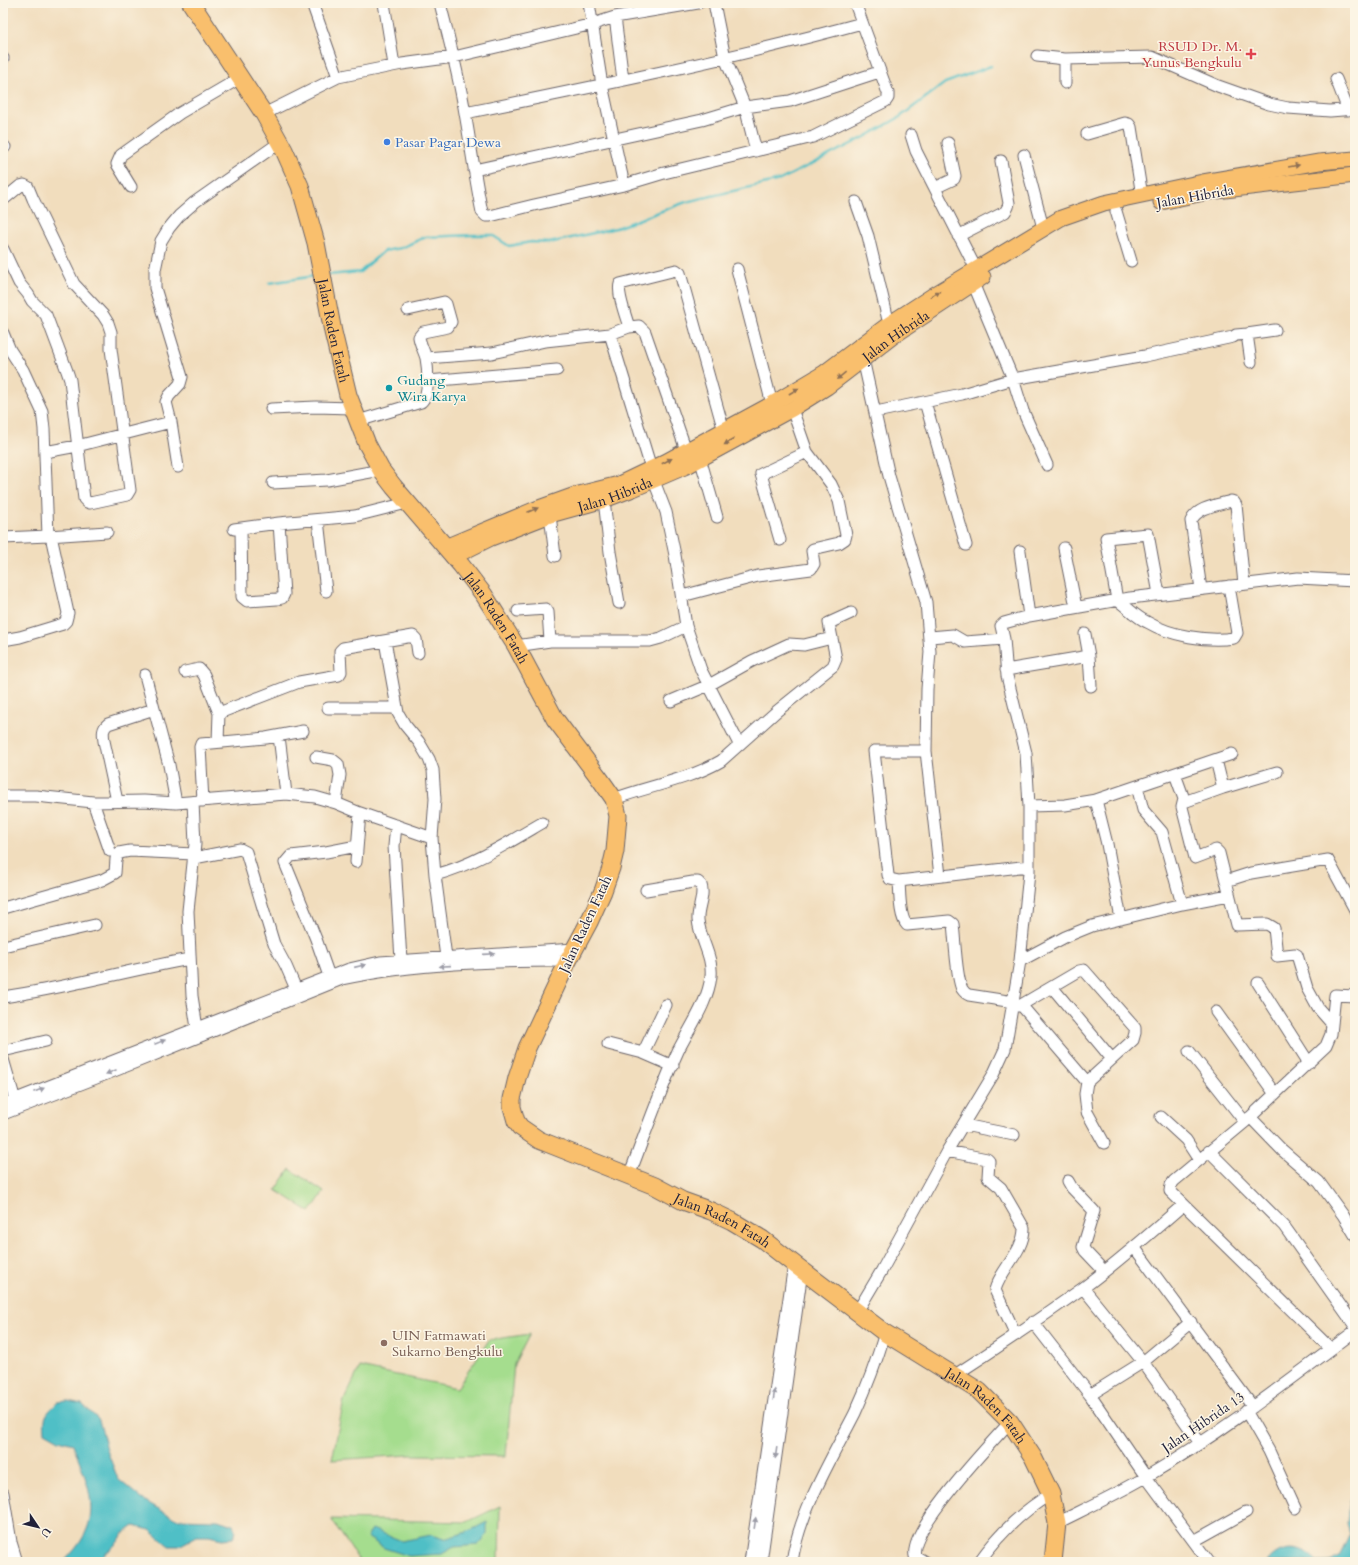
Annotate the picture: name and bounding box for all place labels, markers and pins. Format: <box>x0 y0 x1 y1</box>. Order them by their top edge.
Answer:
place label: RSUD Dr. M. Yunus Bengkulu <box>1142 37 1242 72</box>
marker: RSUD Dr. M. Yunus Bengkulu <box>1245 48 1257 60</box>
place label: Pasar Pagar Dewa <box>395 133 501 152</box>
marker: Pasar Pagar Dewa <box>382 137 392 147</box>
place label: Gudang Wira Karya <box>396 371 466 406</box>
marker: Gudang Wira Karya <box>384 383 394 393</box>
place label: UIN Fatmawati Sukarno Bengkulu <box>392 1326 503 1361</box>
marker: UIN Fatmawati Sukarno Bengkulu <box>379 1338 389 1348</box>

